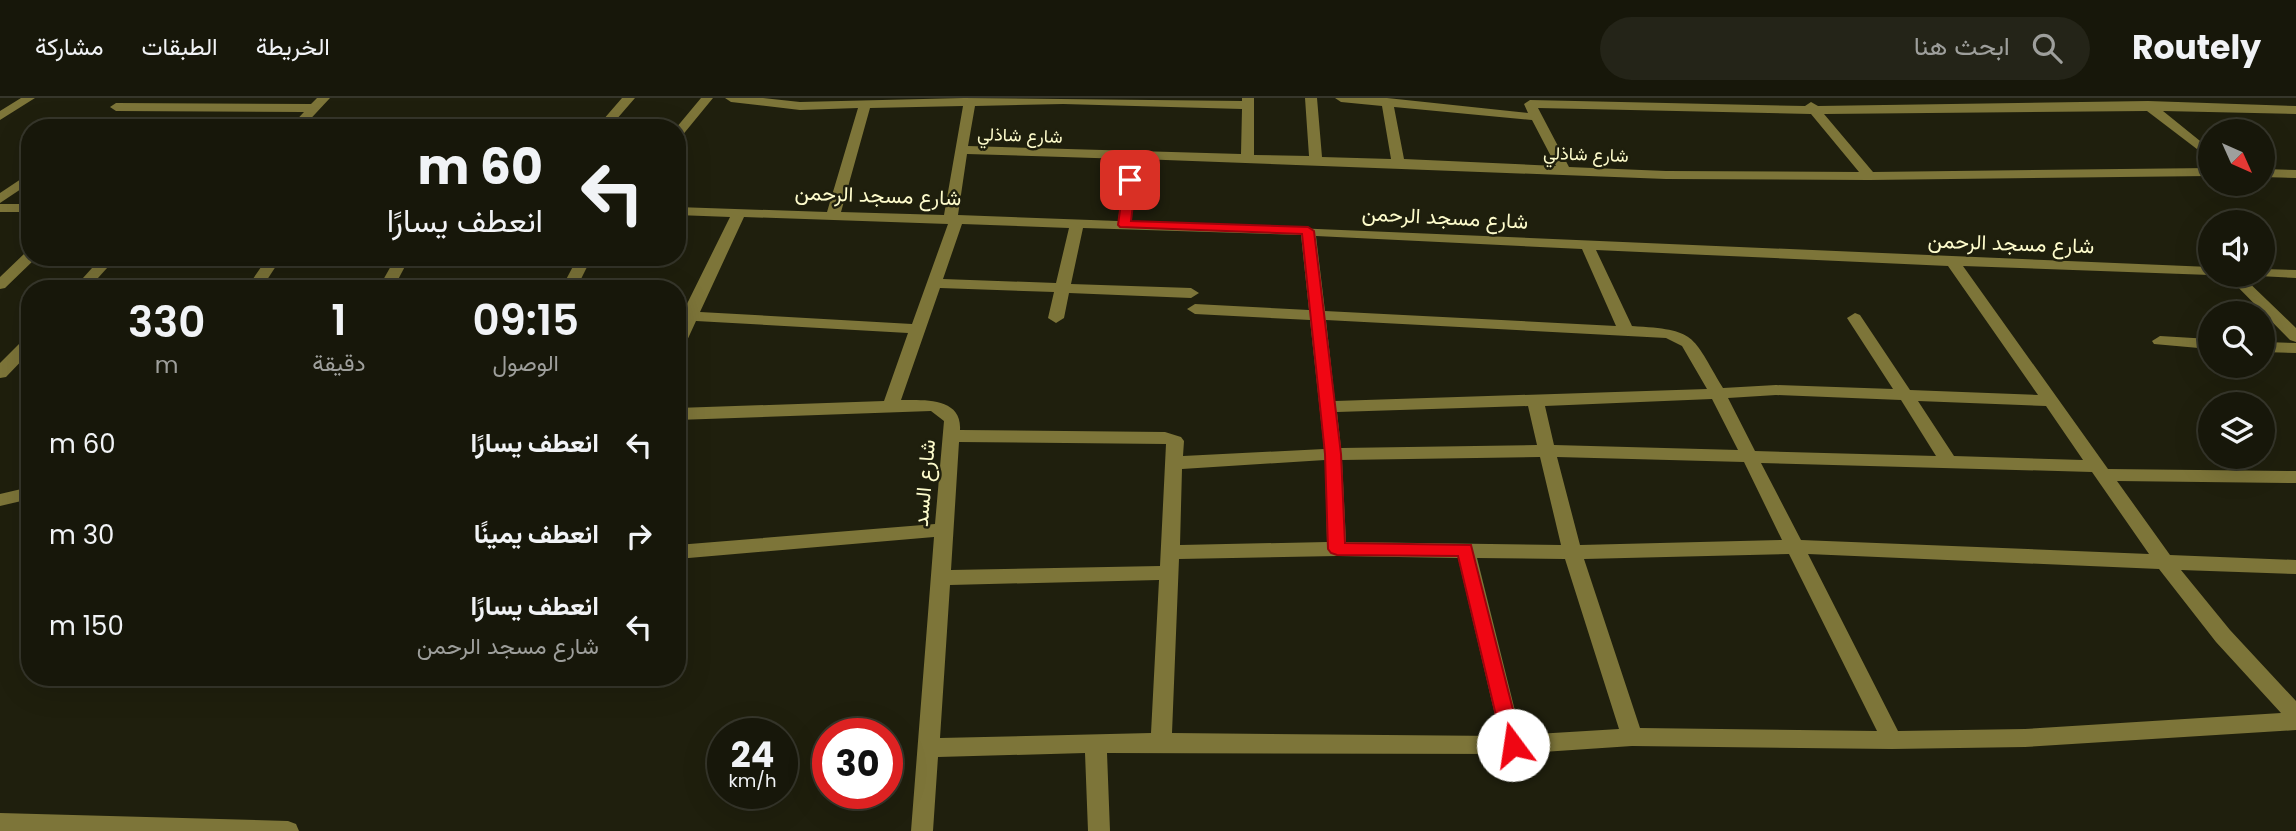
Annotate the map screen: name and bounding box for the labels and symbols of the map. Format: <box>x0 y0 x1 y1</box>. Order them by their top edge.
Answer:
north arrow <box>2198 119 2275 196</box>
street label: شارع شاذلي <box>977 121 1063 152</box>
street label: شارع شاذلي <box>1543 140 1629 171</box>
pin <box>1100 150 1160 210</box>
street label: شارع مسجد الرحمن <box>794 178 962 212</box>
street label: شارع مسجد الرحمن <box>1361 198 1529 236</box>
street label: شارع مسجد الرحمن <box>1927 226 2095 260</box>
street label: شارع السد <box>906 438 942 528</box>
position arrow <box>1476 708 1550 782</box>
speed limit sign: 30 <box>812 718 903 809</box>

